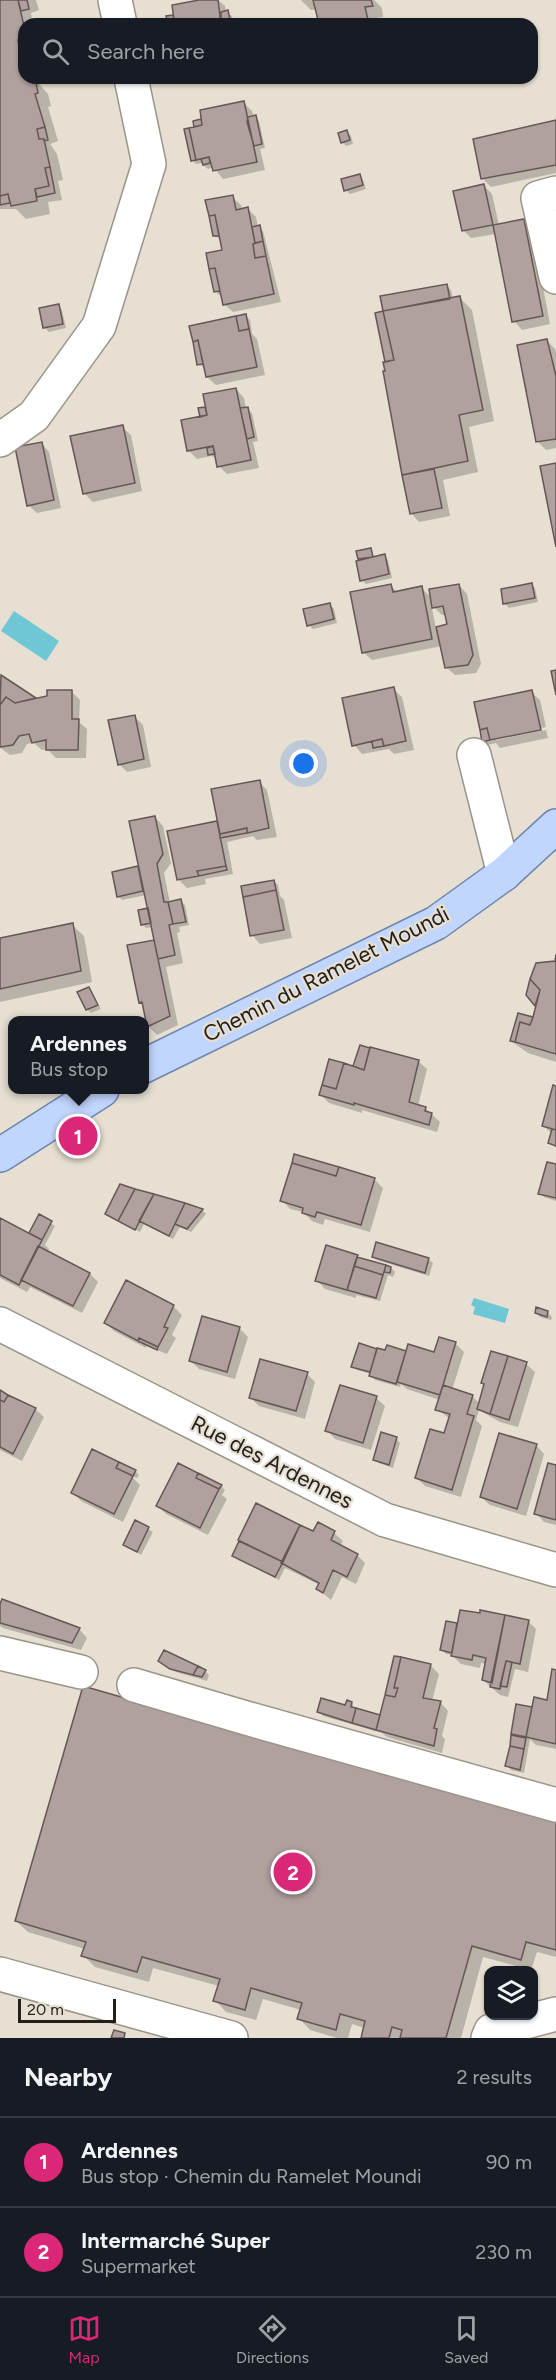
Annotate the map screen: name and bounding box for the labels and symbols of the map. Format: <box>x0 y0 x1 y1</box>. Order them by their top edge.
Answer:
your location <box>289 749 318 778</box>
street label: Chemin du Ramelet Moundi <box>198 900 454 1048</box>
pin: 1 <box>58 1114 98 1158</box>
street label: Rue des Ardennes <box>187 1410 357 1514</box>
pin: 2 <box>274 1850 312 1894</box>
scale bar <box>18 1996 116 2024</box>

